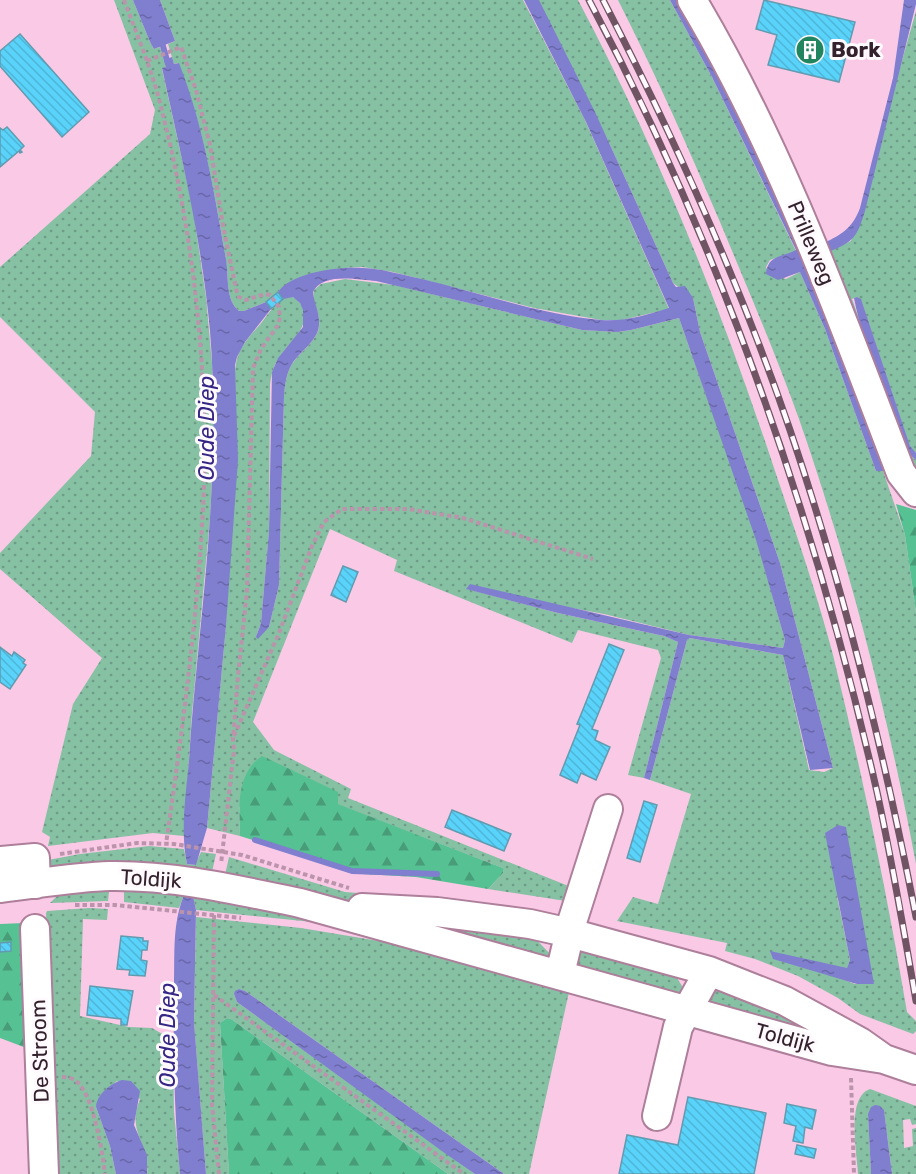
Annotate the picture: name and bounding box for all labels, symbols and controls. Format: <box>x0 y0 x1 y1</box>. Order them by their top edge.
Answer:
building icon: Bork <box>794 34 826 66</box>
place label: Bork <box>831 37 881 62</box>
street label: Prilleweg <box>783 197 840 289</box>
water label: Oude Diep <box>193 376 220 480</box>
street label: Toldijk <box>120 864 183 893</box>
water label: Oude Diep <box>154 983 181 1087</box>
street label: De Stroom <box>25 999 54 1103</box>
street label: Toldijk <box>752 1018 818 1058</box>

